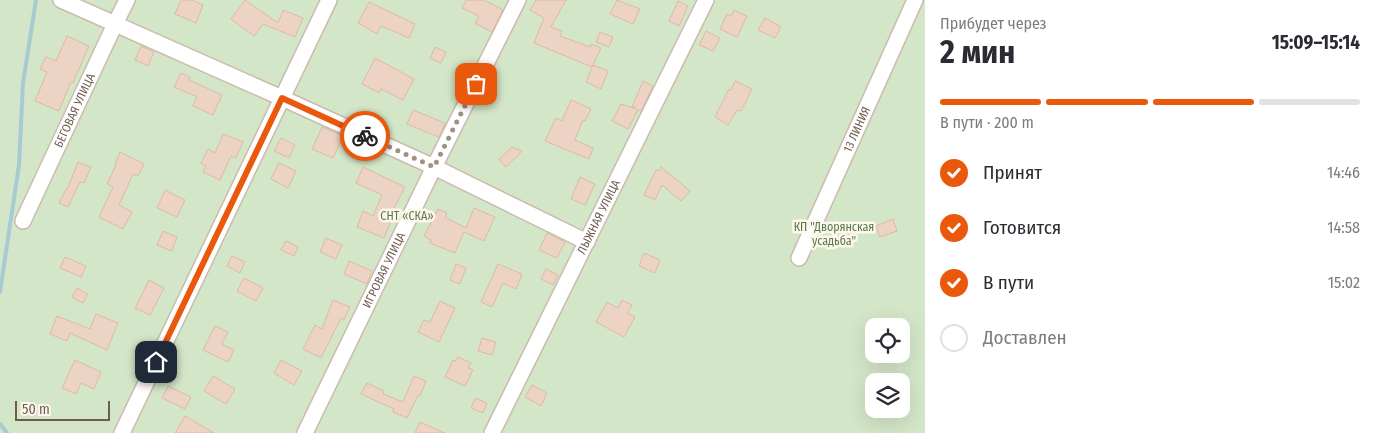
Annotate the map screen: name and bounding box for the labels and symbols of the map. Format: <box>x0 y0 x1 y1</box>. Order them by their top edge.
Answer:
pin <box>455 63 497 105</box>
street label: БЕГОВАЯ УЛИЦА <box>51 71 98 150</box>
street label: 13 ЛИНИЯ <box>841 104 873 154</box>
courier <box>340 111 390 161</box>
street label: ЛЫЖНАЯ УЛИЦА <box>574 177 623 257</box>
park label: СНТ «СКА» <box>380 209 434 223</box>
park label: КП "Дворянская усадьба" <box>794 220 874 248</box>
street label: ИГРОВАЯ УЛИЦА <box>360 229 409 310</box>
pin <box>135 341 177 383</box>
scale bar <box>15 398 110 421</box>

